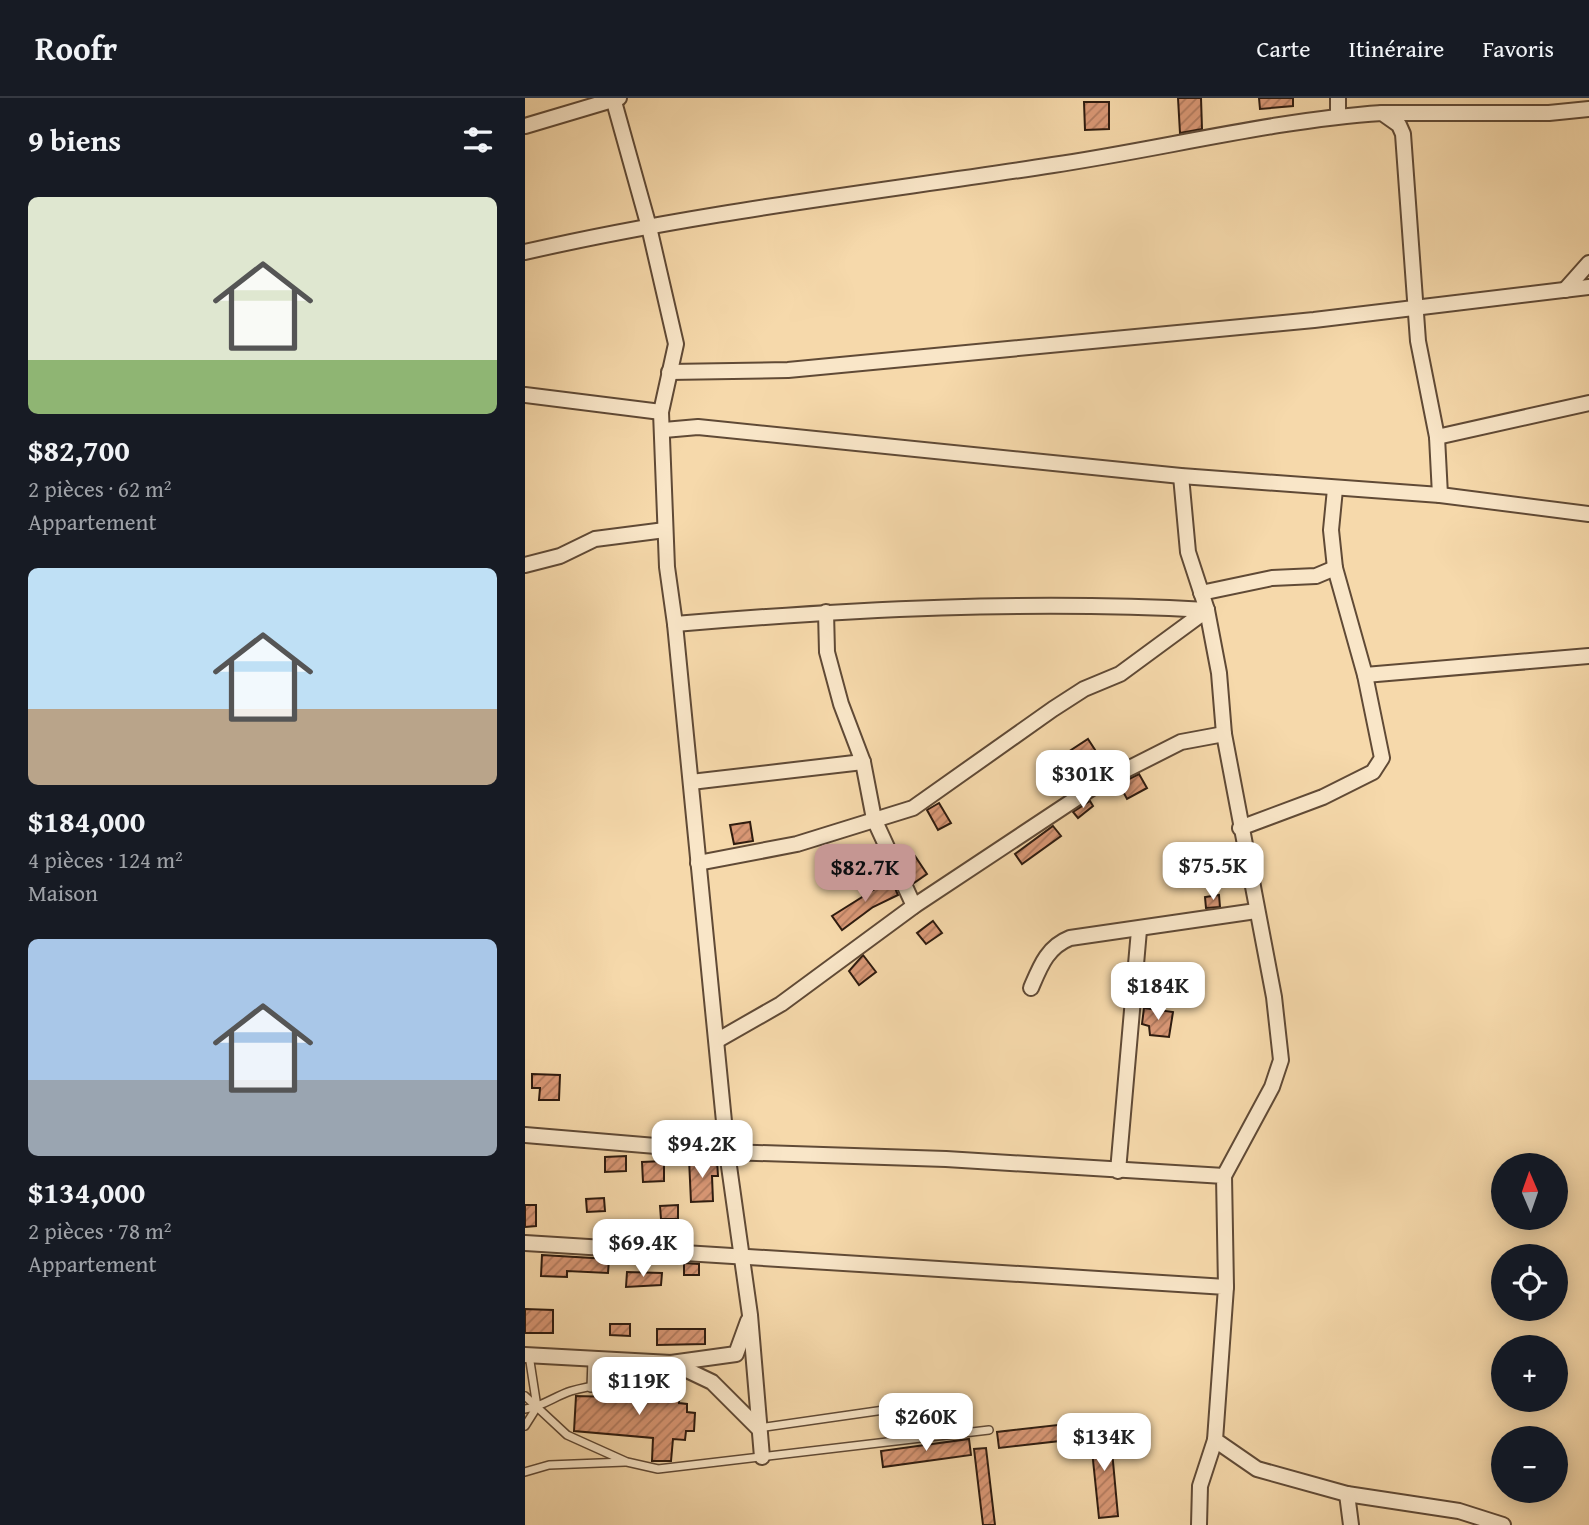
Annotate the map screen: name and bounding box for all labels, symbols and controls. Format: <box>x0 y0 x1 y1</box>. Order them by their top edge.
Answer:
text: Roofr <box>35 24 117 72</box>
text: Carte <box>1257 31 1311 66</box>
text: Itinéraire <box>1349 31 1444 66</box>
text: Favoris <box>1482 31 1554 66</box>
text: 9 biens <box>28 118 121 162</box>
icon: filters <box>459 121 497 159</box>
icon: home <box>200 243 326 369</box>
text: $82,700 <box>28 428 130 472</box>
text: 2 pièces · 62 m² <box>28 472 172 505</box>
text: Appartement <box>28 505 157 538</box>
icon: home <box>200 614 326 740</box>
pin: $301K <box>1034 750 1132 810</box>
text: $301K <box>1052 756 1114 789</box>
text: $184,000 <box>28 799 145 843</box>
pin: $75.5K <box>1156 842 1270 902</box>
text: 4 pièces · 124 m² <box>28 843 183 876</box>
pin: $82.7K <box>808 844 922 904</box>
text: $75.5K <box>1179 848 1247 881</box>
text: $82.7K <box>831 850 899 883</box>
text: Maison <box>28 876 98 909</box>
pin: $184K <box>1109 962 1207 1022</box>
text: $184K <box>1127 968 1189 1001</box>
icon: home <box>200 985 326 1111</box>
pin: $94.2K <box>645 1121 759 1180</box>
text: $94.2K <box>668 1126 736 1159</box>
north arrow <box>1491 1153 1568 1230</box>
map controls <box>1491 1153 1568 1503</box>
text: $134,000 <box>28 1170 145 1214</box>
text: 2 pièces · 78 m² <box>28 1214 172 1247</box>
pin: $69.4K <box>586 1220 700 1279</box>
text: $69.4K <box>609 1225 677 1258</box>
button: locate <box>1491 1244 1568 1321</box>
text: Appartement <box>28 1247 157 1280</box>
button: + <box>1491 1335 1568 1412</box>
pin: $119K <box>590 1358 688 1417</box>
text: $119K <box>608 1363 670 1396</box>
pin: $260K <box>877 1394 975 1453</box>
text: $260K <box>895 1399 957 1432</box>
pin: $134K <box>1055 1414 1153 1473</box>
text: $134K <box>1073 1419 1135 1452</box>
button: − <box>1491 1426 1568 1503</box>

